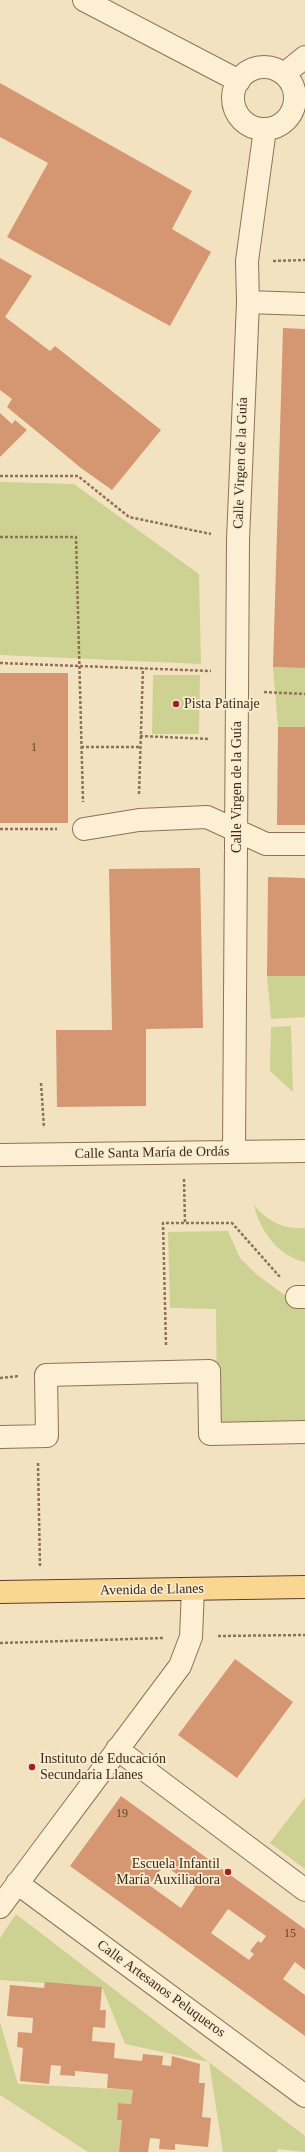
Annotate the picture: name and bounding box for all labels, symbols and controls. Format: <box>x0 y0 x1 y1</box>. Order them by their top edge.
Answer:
street label: Calle Virgen de la Guía <box>230 397 252 529</box>
place label: Pista Patinaje <box>184 696 260 712</box>
marker: Pista Patinaje <box>171 699 181 709</box>
street label: Calle Virgen de la Guía <box>229 721 245 853</box>
house number: 1 <box>31 741 37 755</box>
street label: Calle Santa María de Ordás <box>75 1143 229 1163</box>
street label: Avenida de Llanes <box>100 1581 204 1599</box>
place label: Instituto de Educación Secundaria Llanes <box>40 1751 166 1784</box>
marker: Instituto de Educación Secundaria Llanes <box>27 1762 37 1772</box>
house number: 19 <box>116 1807 128 1821</box>
place label: Escuela Infantil María Auxiliadora <box>116 1856 220 1888</box>
marker: Escuela Infantil María Auxiliadora <box>223 1867 233 1877</box>
house number: 15 <box>284 1927 296 1941</box>
street label: Calle Artesanos Peluqueros <box>93 1937 229 2041</box>

